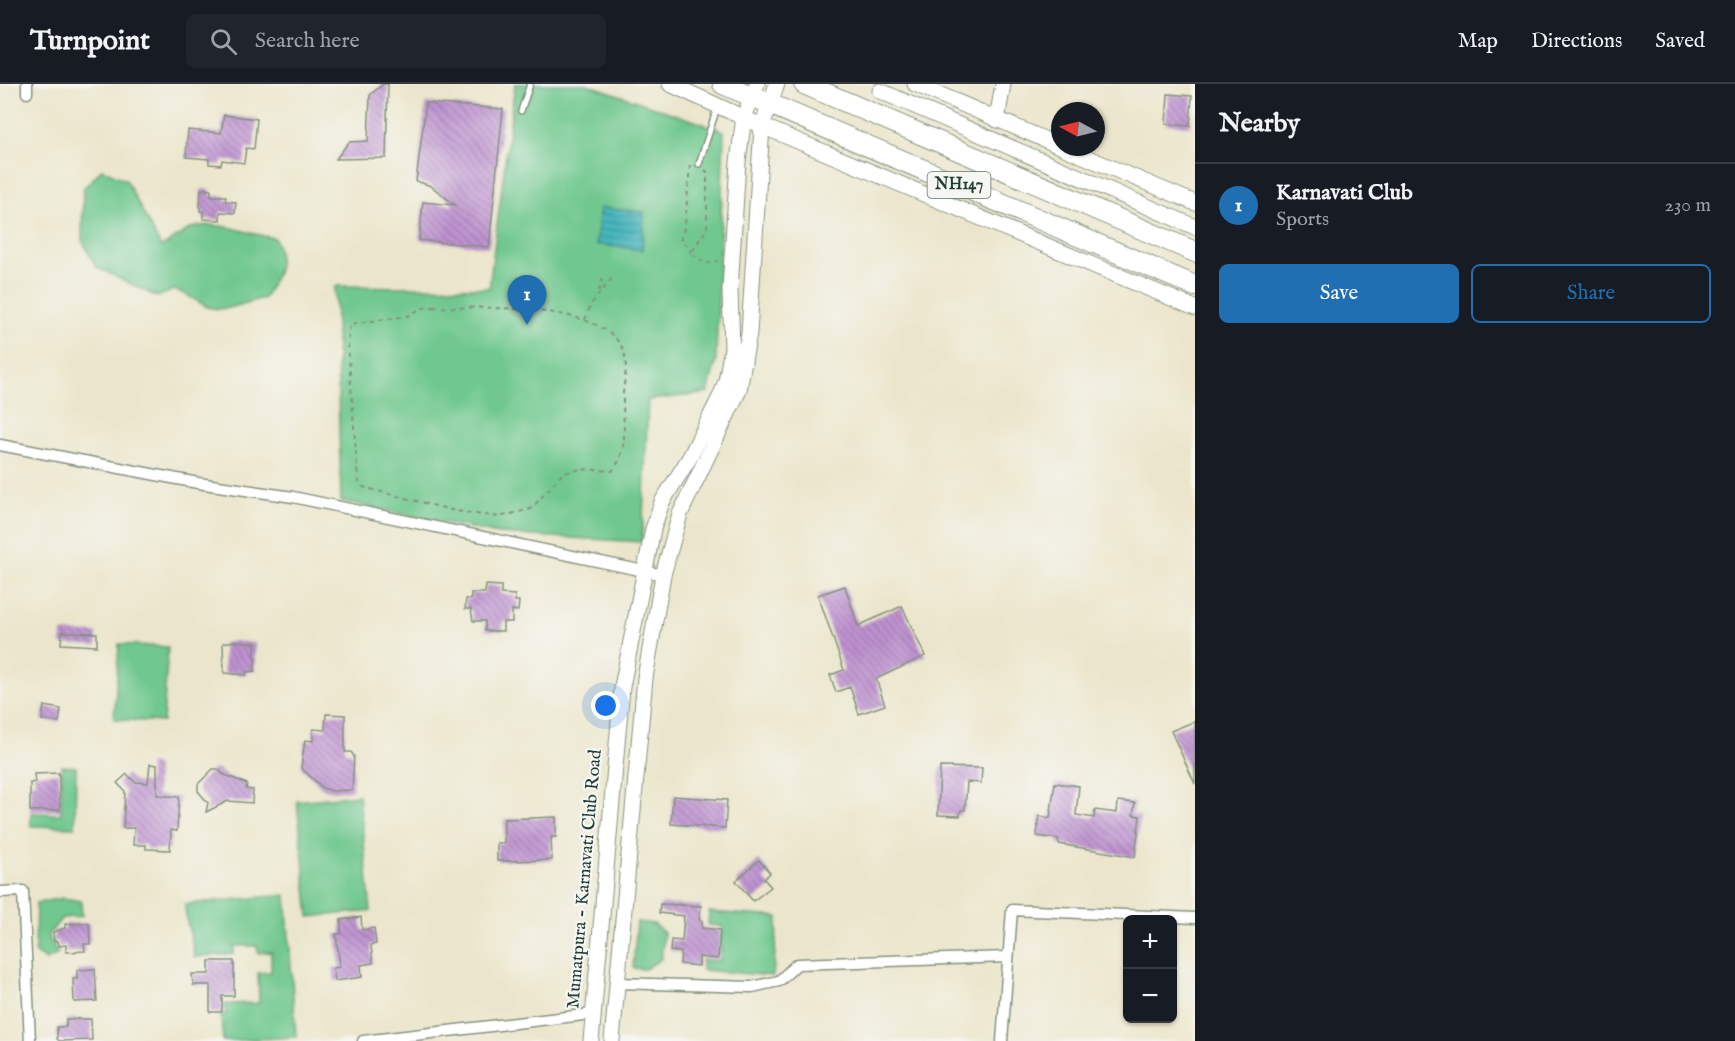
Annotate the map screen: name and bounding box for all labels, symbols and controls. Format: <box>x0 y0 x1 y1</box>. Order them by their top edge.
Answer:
search box <box>186 14 606 68</box>
text: Turnpoint <box>30 24 150 59</box>
icon: search <box>207 25 240 58</box>
text: Search here <box>255 27 360 55</box>
text: Map <box>1458 28 1498 55</box>
text: Directions <box>1531 28 1622 55</box>
text: Saved <box>1655 28 1705 55</box>
north arrow <box>1051 102 1105 156</box>
text: Nearby <box>1219 107 1300 140</box>
road number: NH147 <box>928 172 990 198</box>
text: Karnavati Club <box>1276 179 1413 207</box>
text: 1 <box>1235 193 1242 218</box>
text: 230 m <box>1665 193 1711 218</box>
text: Sports <box>1276 207 1329 232</box>
button: Save <box>1219 264 1459 323</box>
button: Share <box>1471 264 1711 323</box>
pin: 1 <box>508 276 546 325</box>
your location <box>591 691 620 720</box>
street label: Mumatpura - Karnavati Club Road <box>562 748 608 1010</box>
map controls <box>1123 915 1177 1023</box>
button: + <box>1123 915 1177 969</box>
button: − <box>1123 969 1177 1023</box>

